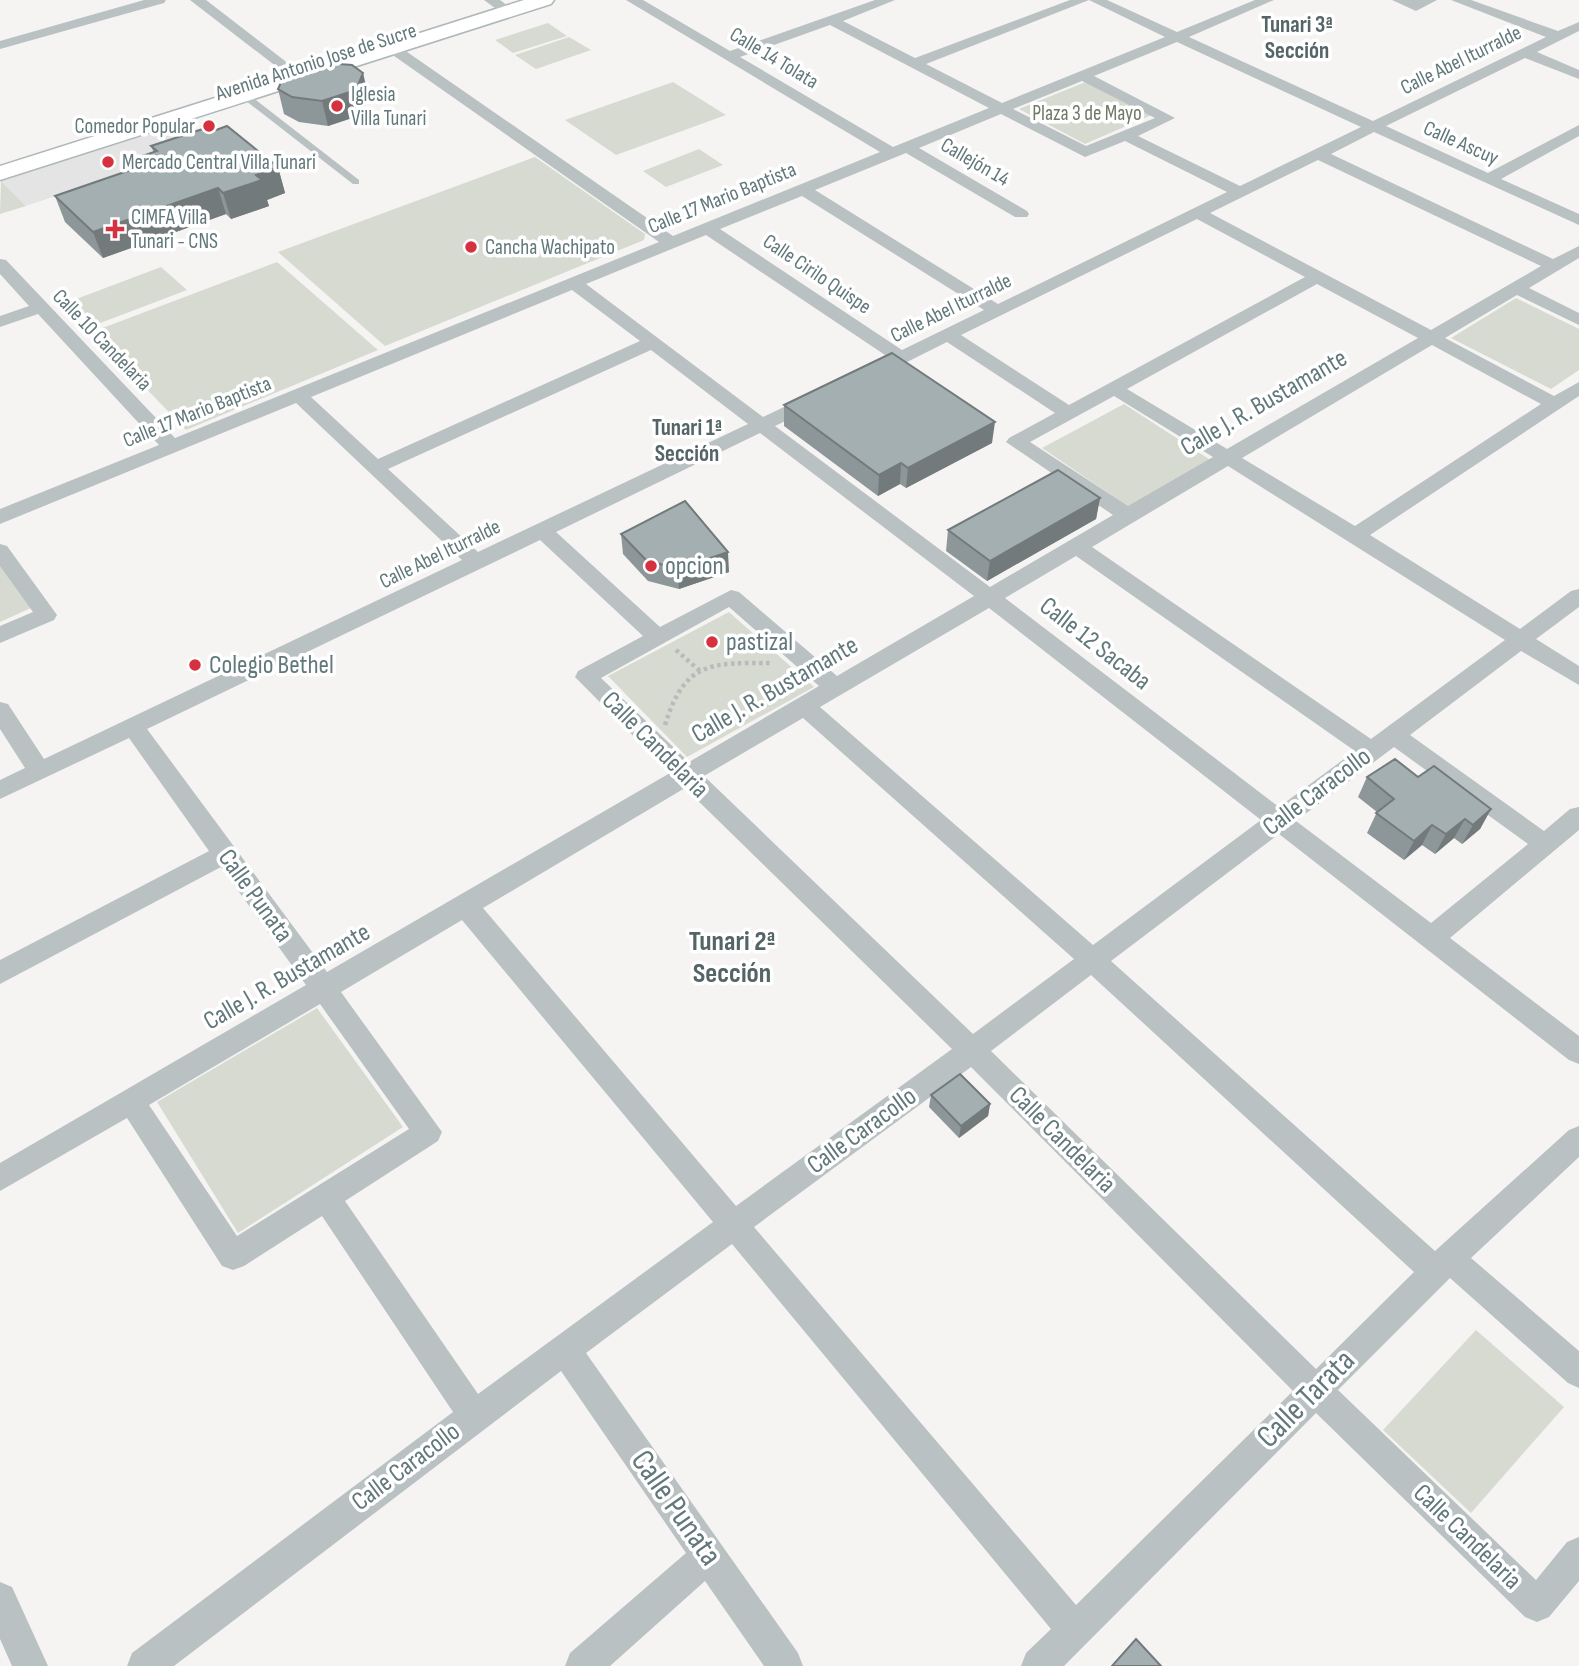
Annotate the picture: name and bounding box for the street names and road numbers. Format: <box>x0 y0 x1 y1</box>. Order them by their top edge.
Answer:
street label: Avenida Antonio Jose de Sucre <box>211 18 420 107</box>
street label: Calle Abel Iturralde <box>1396 20 1526 100</box>
street label: Calle 14 Tolata <box>725 22 823 94</box>
street label: Calle Ascuy <box>1420 115 1502 171</box>
street label: Callejón 14 <box>936 132 1014 192</box>
street label: Calle 17 Mario Baptista <box>644 157 800 239</box>
street label: Calle Cirilo Quispe <box>758 229 876 319</box>
street label: Calle Abel Iturralde <box>886 268 1016 348</box>
street label: Calle 10 Candelaria <box>47 284 157 396</box>
street label: Calle J. R. Bustamante <box>1175 343 1353 463</box>
street label: Calle 17 Mario Baptista <box>119 371 275 453</box>
street label: Calle Abel Iturralde <box>375 514 505 594</box>
street label: Calle 12 Sacaba <box>1033 591 1157 697</box>
street label: Calle J. R. Bustamante <box>686 630 864 750</box>
street label: Calle Candelaria <box>595 685 715 805</box>
street label: Calle Caracollo <box>1257 741 1377 843</box>
street label: Calle Punata <box>211 844 299 948</box>
street label: Calle J. R. Bustamante <box>198 917 376 1037</box>
street label: Calle Candelaria <box>1002 1080 1122 1200</box>
street label: Calle Caracollo <box>801 1081 923 1181</box>
street label: Calle Tarata <box>1249 1342 1363 1456</box>
street label: Calle Caracollo <box>346 1416 466 1518</box>
street label: Calle Punata <box>622 1443 730 1573</box>
street label: Calle Candelaria <box>1407 1478 1527 1596</box>

